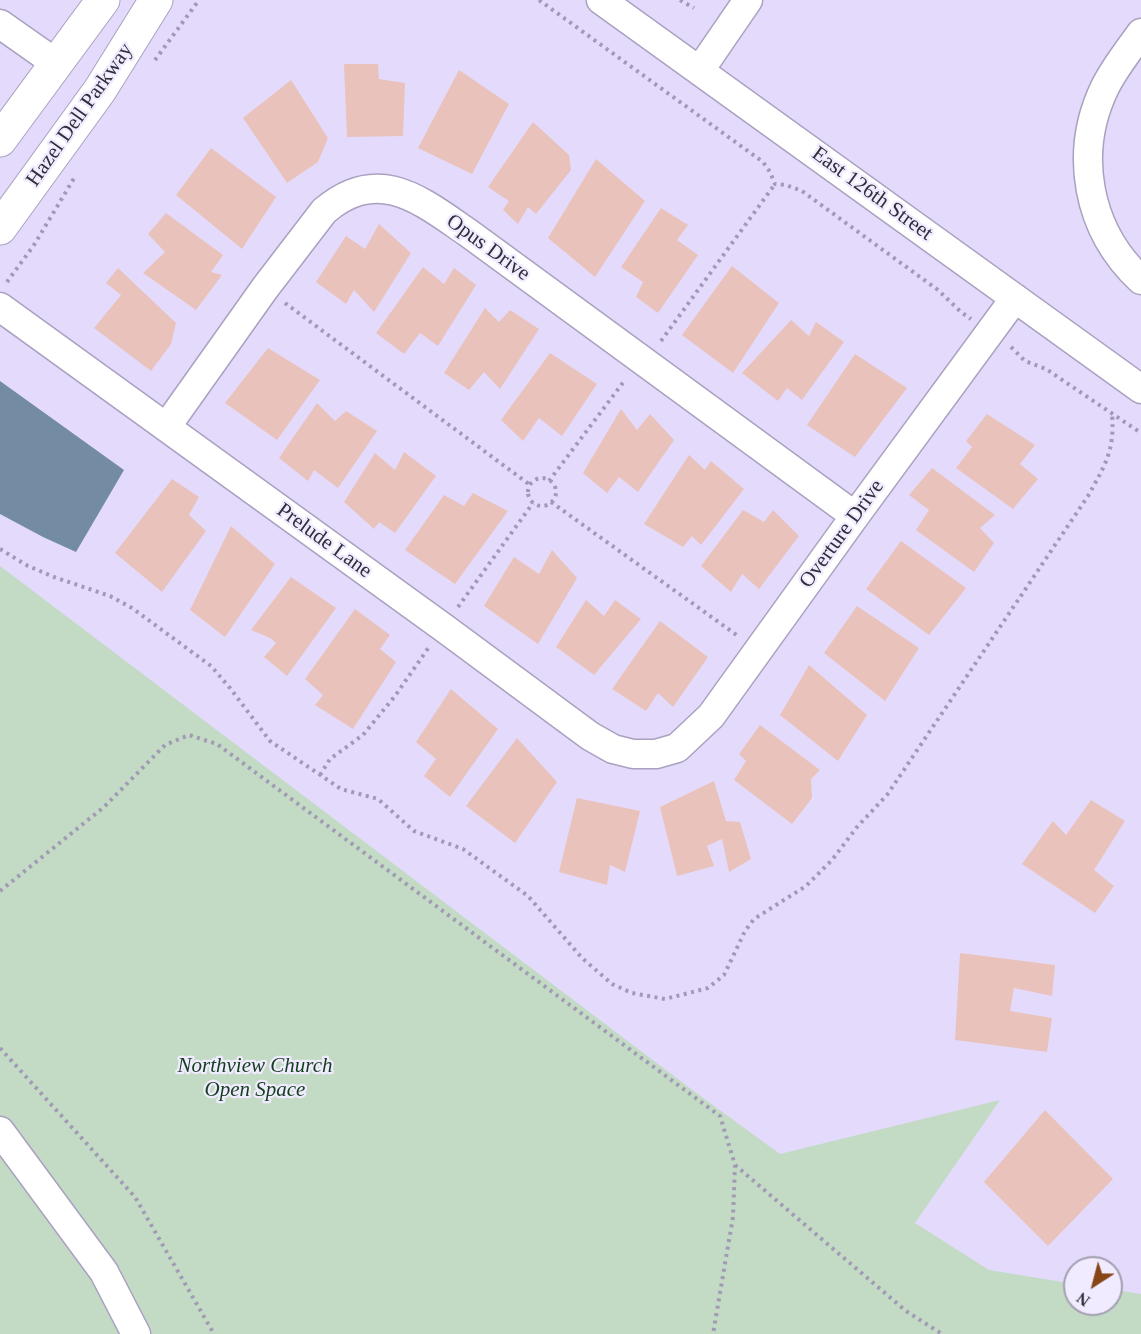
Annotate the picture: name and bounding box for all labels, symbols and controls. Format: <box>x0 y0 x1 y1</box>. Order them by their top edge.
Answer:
street label: Hazel Dell Parkway <box>21 39 139 191</box>
street label: East 126th Street <box>807 142 937 246</box>
street label: Opus Drive <box>441 209 535 287</box>
street label: Overture Drive <box>794 475 890 593</box>
street label: Prelude Lane <box>272 498 376 584</box>
park label: Northview Church Open Space <box>178 1053 332 1103</box>
north arrow <box>1063 1256 1123 1316</box>
text: N <box>1074 1289 1093 1310</box>

